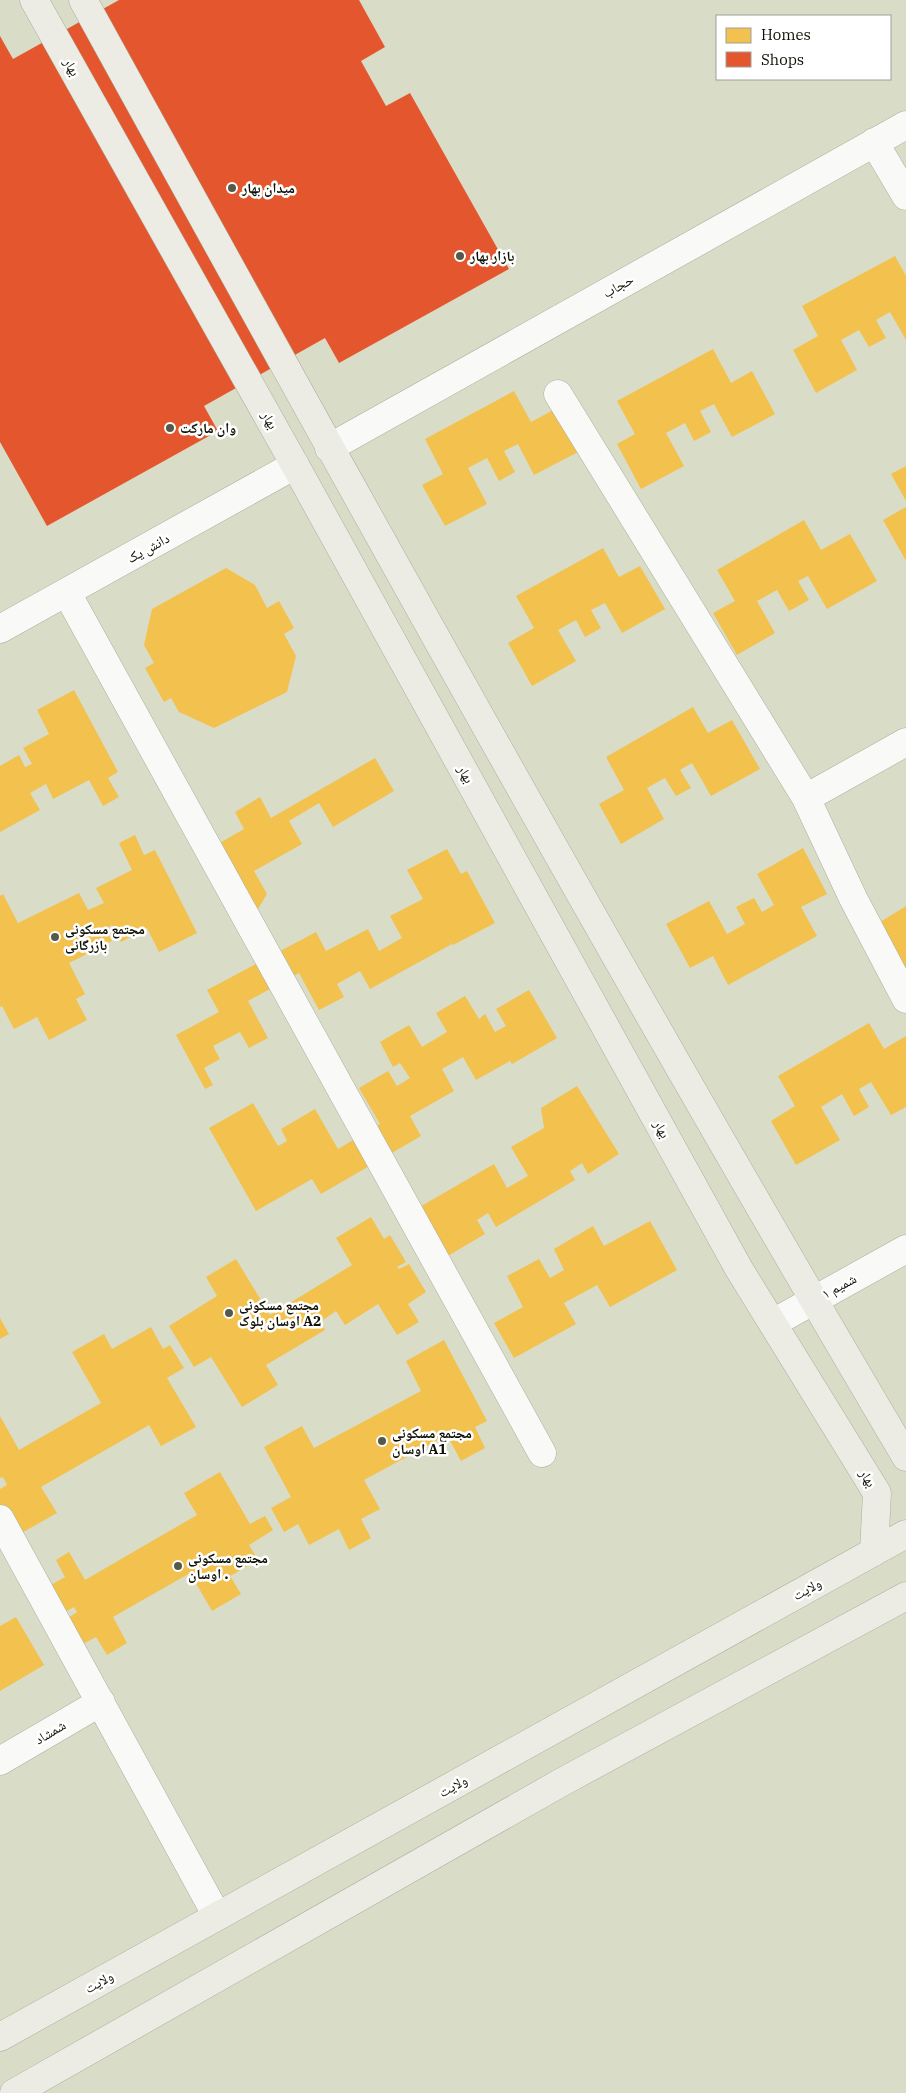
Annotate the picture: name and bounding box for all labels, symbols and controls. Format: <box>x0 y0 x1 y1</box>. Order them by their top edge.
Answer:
legend <box>716 15 891 80</box>
text: Homes <box>761 25 811 44</box>
text: Shops <box>761 50 804 69</box>
street label: بهار <box>59 54 84 79</box>
place label: میدان بهار <box>241 179 295 197</box>
marker: میدان بهار <box>226 182 238 194</box>
place label: بازار بهار <box>469 247 515 265</box>
marker: بازار بهار <box>454 250 466 262</box>
street label: حجاب <box>599 270 637 302</box>
street label: بهار <box>257 407 282 432</box>
place label: وان مارکت <box>180 419 236 437</box>
marker: وان مارکت <box>164 422 176 434</box>
street label: دانش یک <box>123 529 173 567</box>
street label: بهار <box>453 761 478 786</box>
place label: مجتمع مسکونی بازرگانی <box>65 920 145 954</box>
marker: مجتمع مسکونی بازرگانی <box>49 931 61 943</box>
street label: بهار <box>649 1116 674 1141</box>
street label: شمیم ۱ <box>818 1269 860 1304</box>
place label: مجتمع مسکونی اوسان بلوک A2 <box>239 1296 321 1330</box>
marker: مجتمع مسکونی اوسان بلوک A2 <box>223 1307 235 1319</box>
place label: مجتمع مسکونی اوسان A1 <box>392 1424 472 1458</box>
marker: مجتمع مسکونی اوسان A1 <box>376 1435 388 1447</box>
street label: بهار <box>855 1465 881 1491</box>
place label: مجتمع مسکونی اوسان . <box>188 1549 268 1583</box>
marker: مجتمع مسکونی اوسان . <box>172 1560 184 1572</box>
street label: ولایت <box>789 1574 825 1604</box>
street label: شمشاد <box>31 1716 69 1748</box>
street label: ولایت <box>435 1771 471 1801</box>
street label: ولایت <box>81 1967 117 1997</box>

